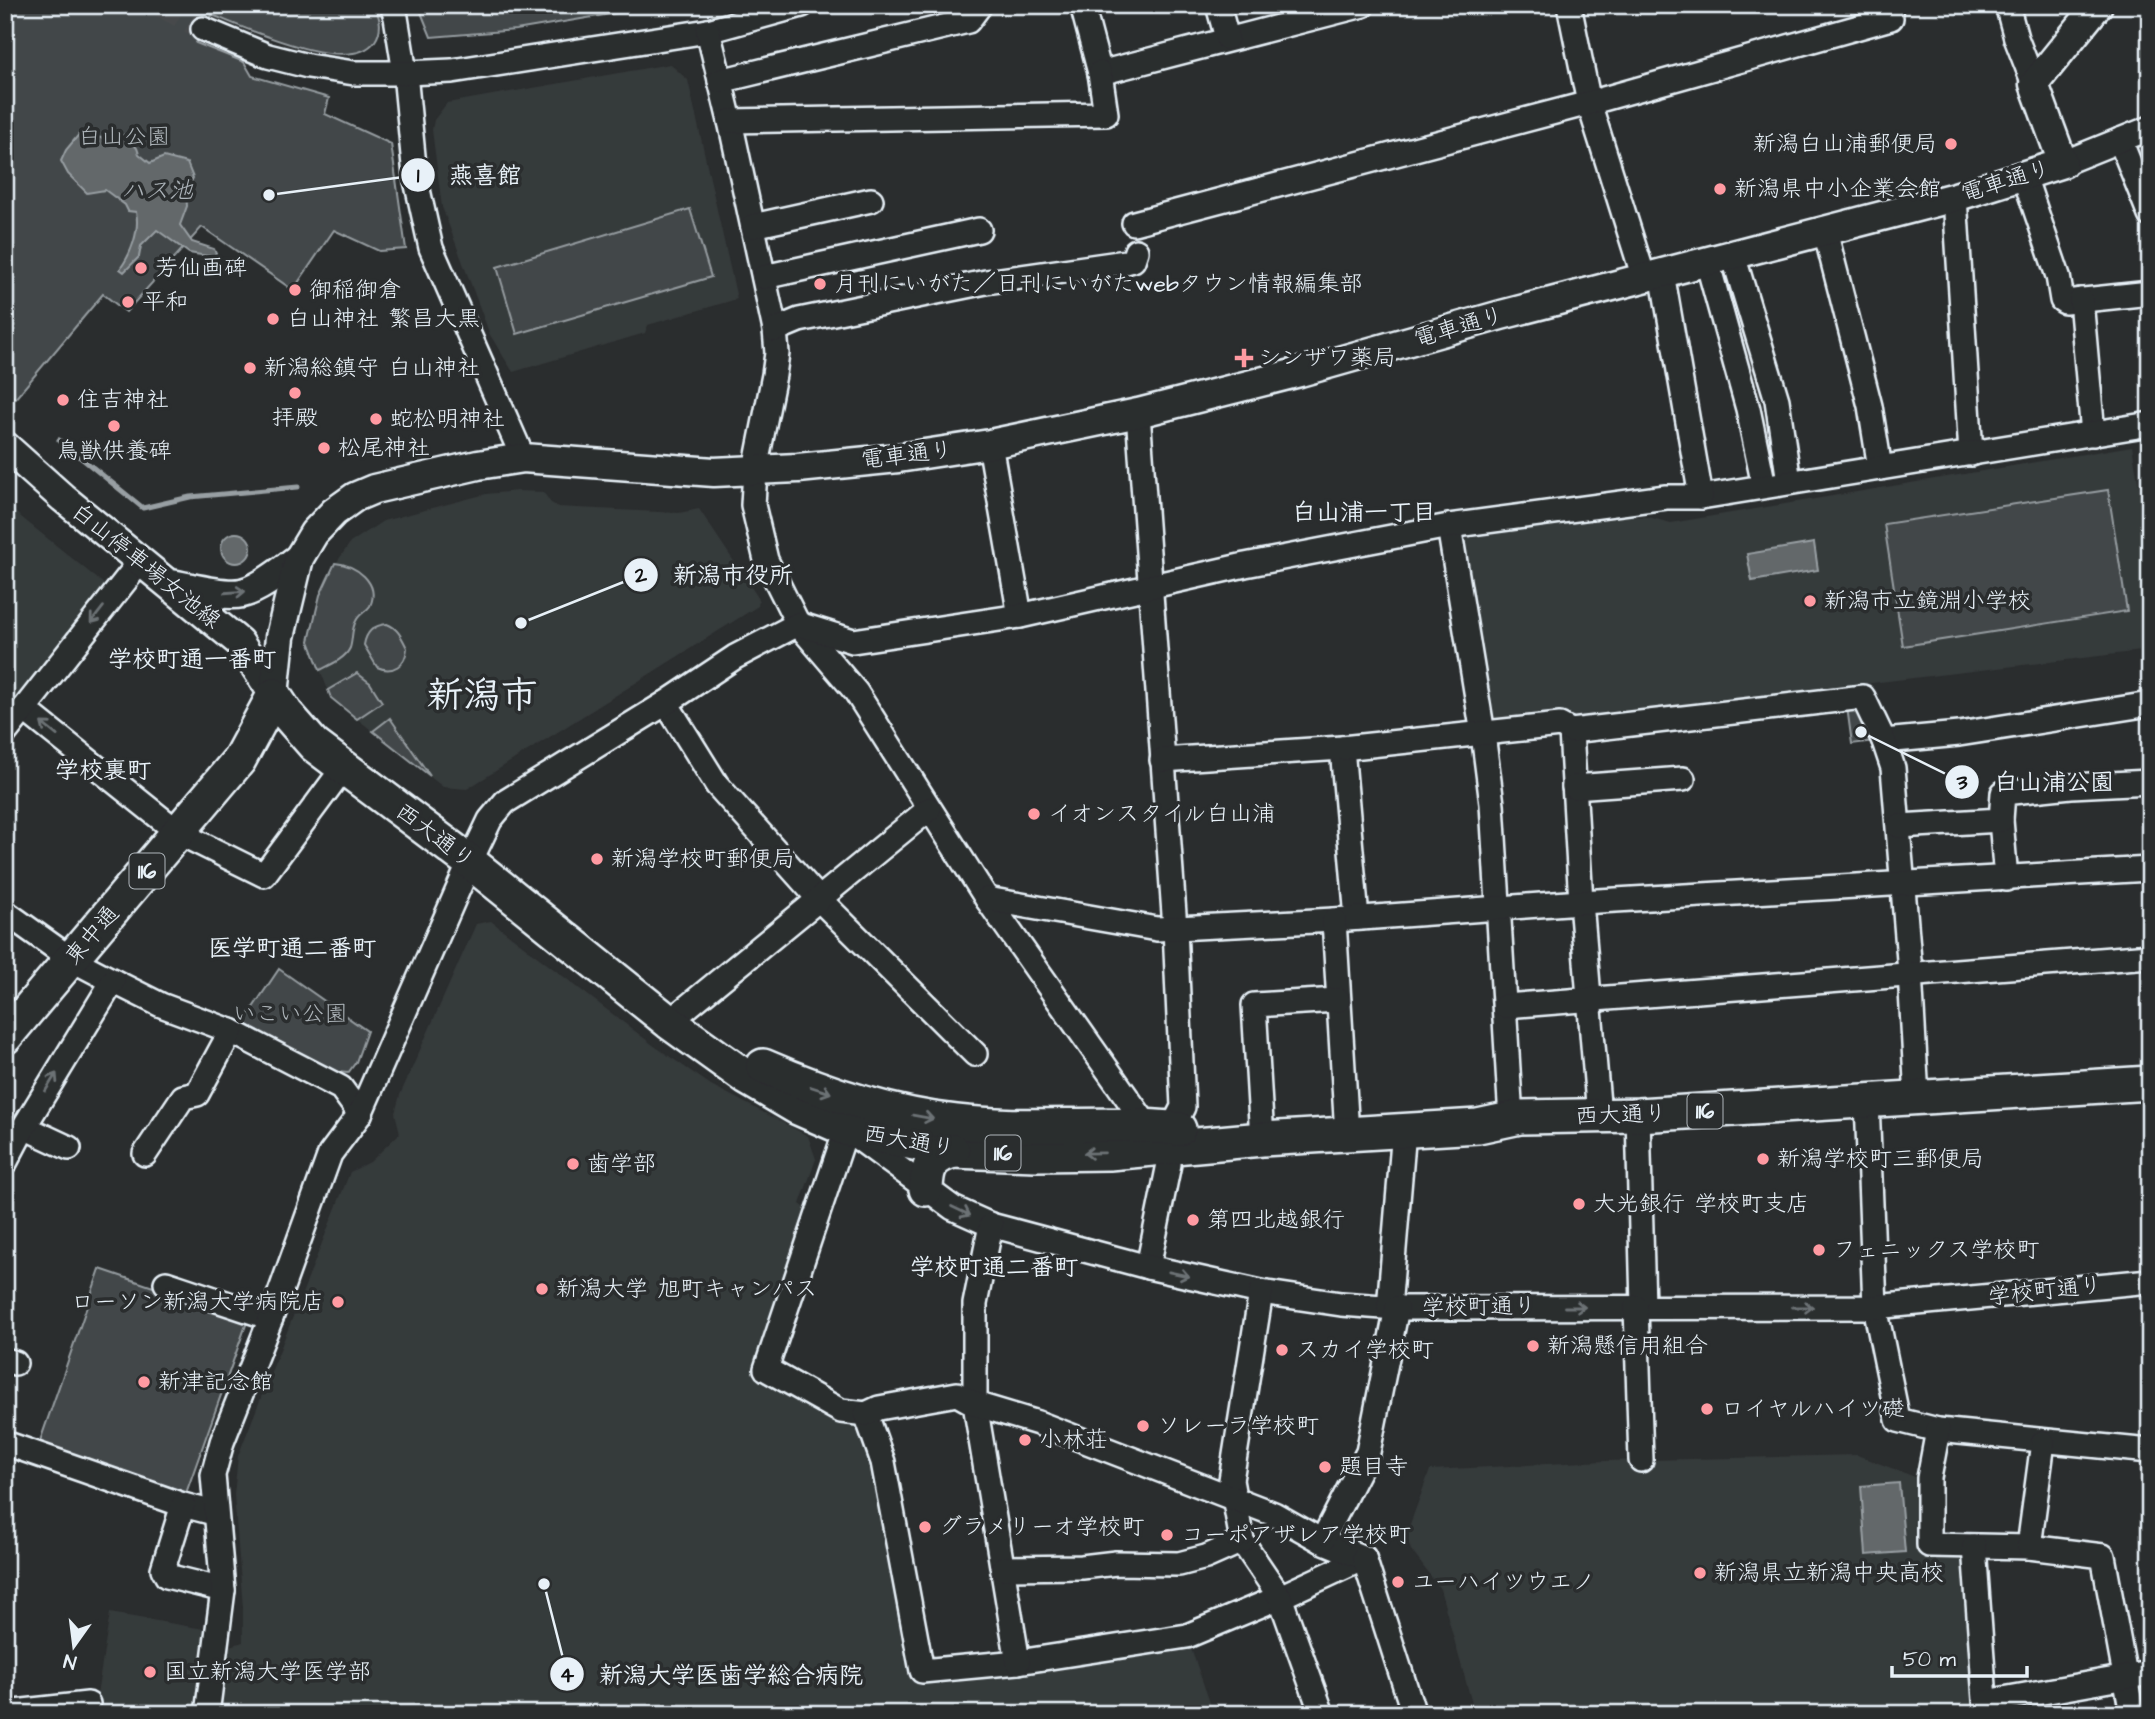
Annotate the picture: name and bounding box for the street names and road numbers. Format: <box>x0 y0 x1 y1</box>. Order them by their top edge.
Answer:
street label: 電車通り <box>1957 152 2055 210</box>
street label: 電車通り <box>1410 299 1508 355</box>
street label: 電車通り <box>859 434 955 476</box>
street label: 白山停車場女池線 <box>64 496 228 636</box>
street label: 西大通り <box>389 796 481 876</box>
road number: 116 <box>130 854 164 888</box>
street label: 東中通 <box>57 898 127 972</box>
road number: 116 <box>1688 1094 1722 1128</box>
street label: 西大通り <box>1574 1097 1668 1133</box>
street label: 西大通り <box>861 1117 957 1165</box>
road number: 116 <box>986 1136 1020 1170</box>
street label: 学校町通り <box>1986 1269 2104 1313</box>
street label: 学校町通り <box>1421 1290 1537 1324</box>

